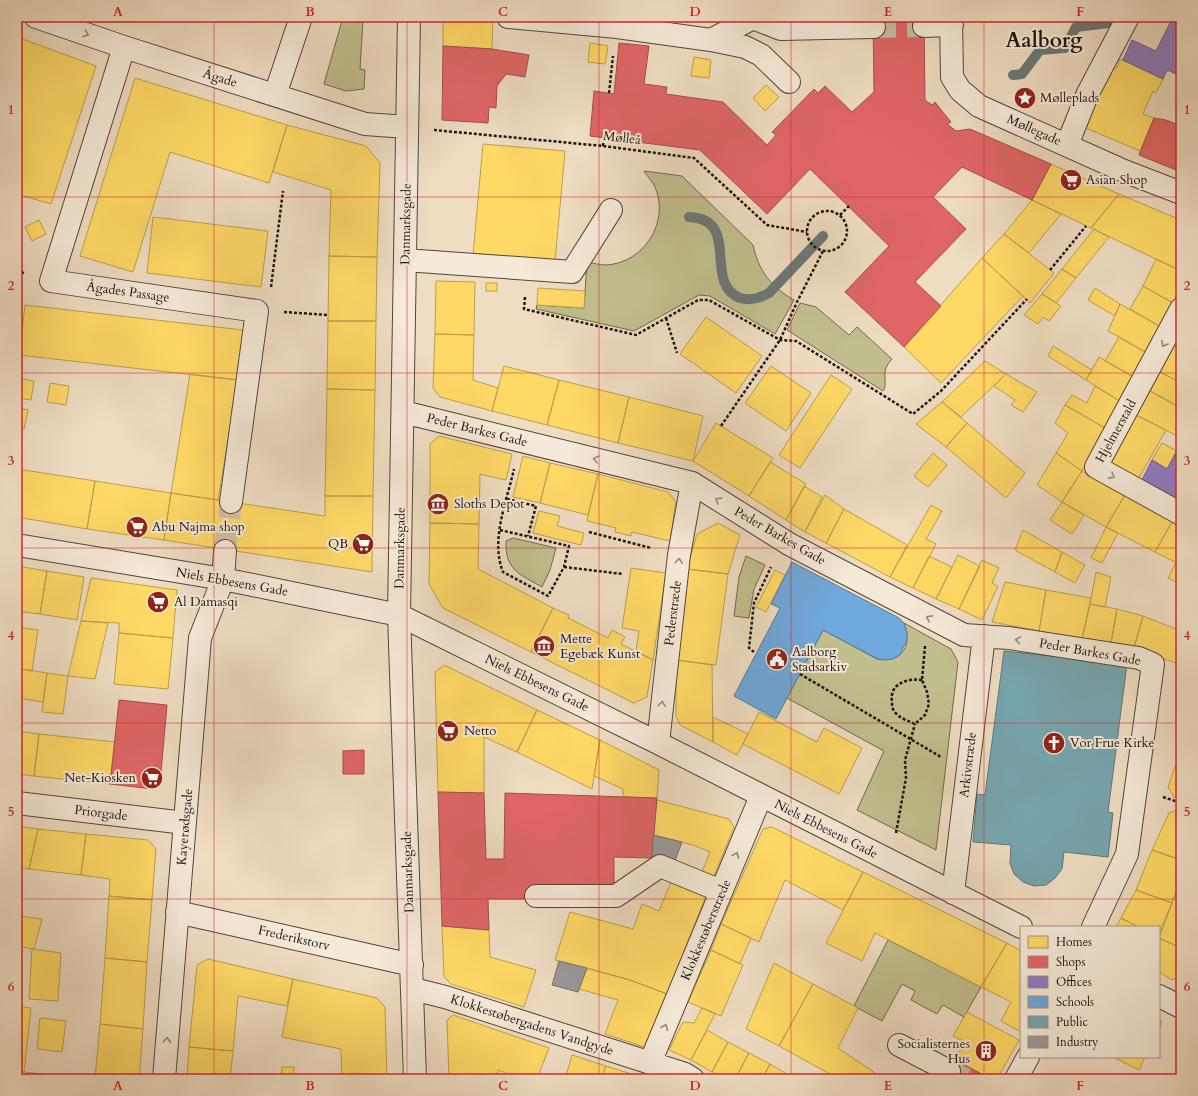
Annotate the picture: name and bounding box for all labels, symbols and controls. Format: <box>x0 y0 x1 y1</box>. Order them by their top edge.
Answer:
text: A <box>113 3 123 21</box>
text: B <box>305 3 315 21</box>
text: C <box>498 3 508 21</box>
text: D <box>689 3 701 21</box>
text: E <box>884 3 892 21</box>
text: F <box>1076 3 1084 21</box>
district label: Aalborg <box>1005 26 1083 55</box>
one-way arrow <box>82 30 89 38</box>
street label: Ågade <box>201 64 239 92</box>
place icon: Mølleplads <box>1012 85 1038 111</box>
place label: Mølleplads <box>1040 89 1099 107</box>
text: 1 <box>8 101 14 119</box>
text: 1 <box>1184 101 1190 119</box>
street label: Møllegade <box>1004 110 1064 150</box>
street label: Mølleå <box>602 127 642 149</box>
supermarket icon: Asian Shop <box>1058 167 1084 193</box>
place label: Asian Shop <box>1086 171 1147 189</box>
street label: Danmarksgade <box>396 183 416 265</box>
text: 2 <box>8 277 15 295</box>
street label: Ågades Passage <box>85 277 171 307</box>
text: 2 <box>1184 277 1191 295</box>
one-way arrow <box>1161 340 1168 347</box>
street label: Hjelmerstald <box>1091 396 1141 466</box>
street label: Peder Barkes Gade <box>425 409 529 451</box>
text: 3 <box>8 452 15 470</box>
text: 3 <box>1184 452 1191 470</box>
one-way arrow <box>592 456 599 464</box>
one-way arrow <box>1108 471 1115 478</box>
museum icon: Sloths Depot <box>425 491 451 517</box>
place label: Sloths Depot <box>454 495 524 513</box>
one-way arrow <box>715 497 722 504</box>
street label: Peder Barkes Gade <box>731 502 829 570</box>
street label: Danmarksgade <box>390 507 410 589</box>
supermarket icon: Abu Najma shop <box>124 514 150 540</box>
place label: Abu Najma shop <box>152 518 245 536</box>
supermarket icon: QB <box>350 531 376 557</box>
place label: QB <box>328 535 348 553</box>
one-way arrow <box>674 558 683 564</box>
street label: Niels Ebbesens Gade <box>174 563 290 601</box>
street label: Pederstræde <box>660 579 686 647</box>
supermarket icon: Al Damasqi <box>145 589 171 615</box>
place label: Al Damasqi <box>174 593 238 611</box>
one-way arrow <box>926 615 933 623</box>
text: 4 <box>8 627 15 645</box>
text: 4 <box>1184 627 1191 645</box>
place label: Mette Egebæk Kunst <box>560 630 640 663</box>
museum icon: Mette Egebæk Kunst <box>531 633 557 659</box>
street label: Peder Barkes Gade <box>1038 634 1143 670</box>
one-way arrow <box>1015 636 1022 644</box>
place label: Aalborg Stadsarkiv <box>792 643 847 676</box>
public building icon: Aalborg Stadsarkiv <box>764 646 790 672</box>
street label: Niels Ebbesens Gade <box>482 650 592 716</box>
one-way arrow <box>658 701 667 707</box>
supermarket icon: Netto <box>435 718 461 744</box>
place label: Netto <box>464 722 496 740</box>
church icon: Vor Frue Kirke <box>1041 730 1067 756</box>
street label: Arkivstræde <box>955 731 981 799</box>
place label: Vor Frue Kirke <box>1070 734 1155 752</box>
supermarket icon: Net-Kiosken <box>139 765 165 791</box>
place label: Net-Kiosken <box>64 769 137 787</box>
street label: Kayerødsgade <box>173 788 197 866</box>
street label: Niels Ebbesens Gade <box>771 795 881 863</box>
street label: Priorgade <box>73 801 129 825</box>
text: 5 <box>8 803 14 821</box>
text: 5 <box>1184 803 1190 821</box>
street label: Danmarksgade <box>398 831 418 913</box>
one-way arrow <box>732 852 740 859</box>
street label: Klokkestøberstræde <box>677 877 735 983</box>
street label: Frederikstorv <box>256 921 332 955</box>
legend <box>1020 926 1160 1058</box>
text: Homes <box>1056 934 1092 950</box>
text: Shops <box>1056 954 1085 970</box>
text: Offices <box>1056 974 1092 990</box>
text: 6 <box>8 978 15 996</box>
text: 6 <box>1184 978 1191 996</box>
street label: Klokkestøbergadens Vandgyde <box>448 990 616 1060</box>
text: Schools <box>1056 994 1094 1010</box>
text: Public <box>1056 1014 1089 1030</box>
one-way arrow <box>661 1023 669 1030</box>
text: Industry <box>1056 1034 1099 1050</box>
place label: Socialisternes Hus <box>898 1035 970 1068</box>
one-way arrow <box>162 1037 171 1043</box>
building icon: Socialisternes Hus <box>973 1038 999 1064</box>
text: A <box>113 1077 123 1095</box>
text: B <box>305 1077 315 1095</box>
text: C <box>498 1077 508 1095</box>
text: D <box>689 1077 701 1095</box>
text: E <box>884 1077 892 1095</box>
text: F <box>1076 1077 1084 1095</box>

